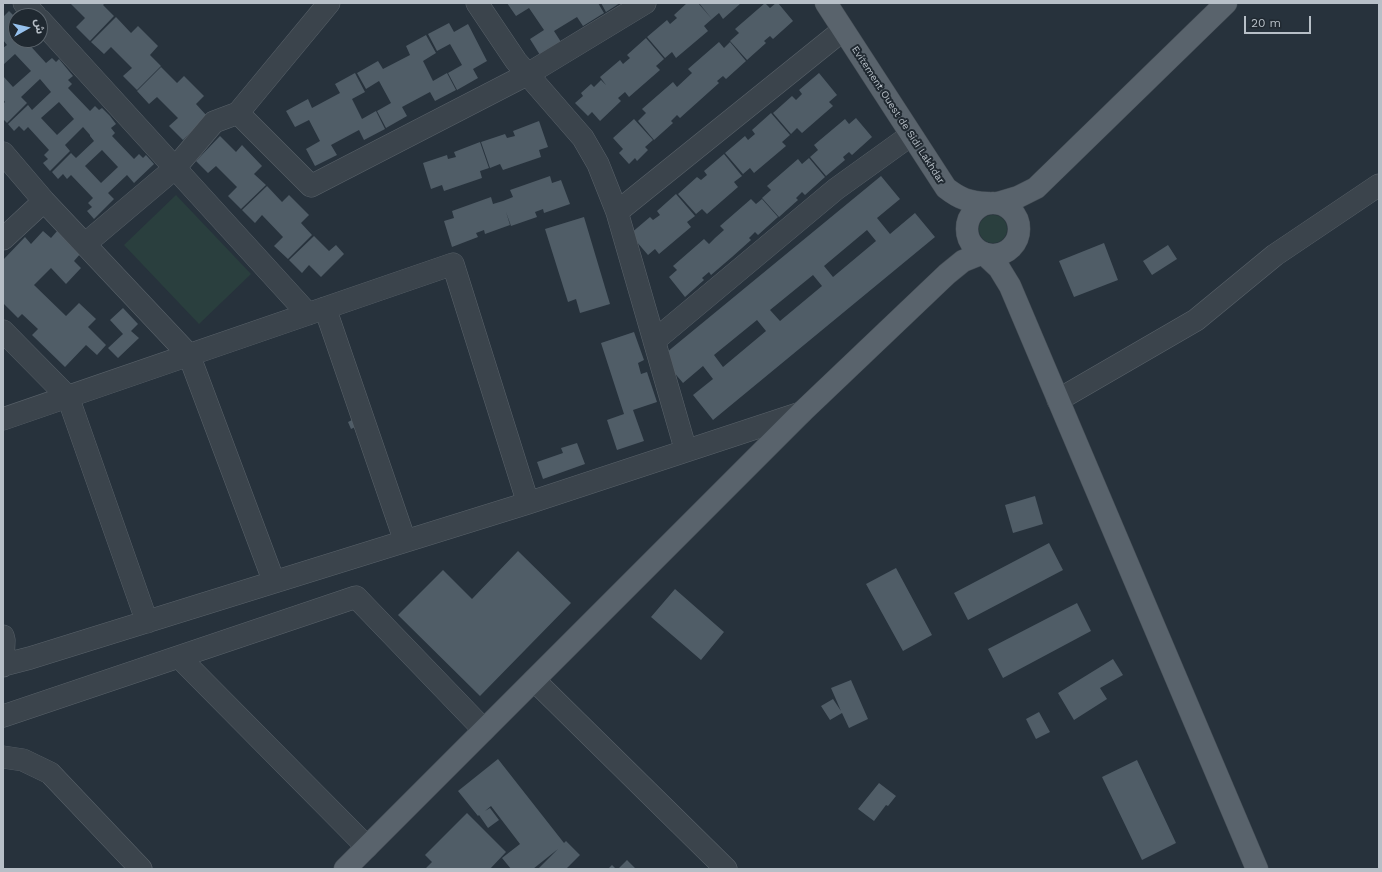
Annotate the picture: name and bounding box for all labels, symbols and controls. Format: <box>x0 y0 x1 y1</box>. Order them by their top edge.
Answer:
north arrow <box>8 8 48 48</box>
scale bar <box>1246 8 1313 34</box>
text: 20 m <box>1251 16 1281 30</box>
text: ش <box>32 18 47 35</box>
street label: Evitement Ouest de Sidi Lakhdar <box>849 44 947 186</box>

